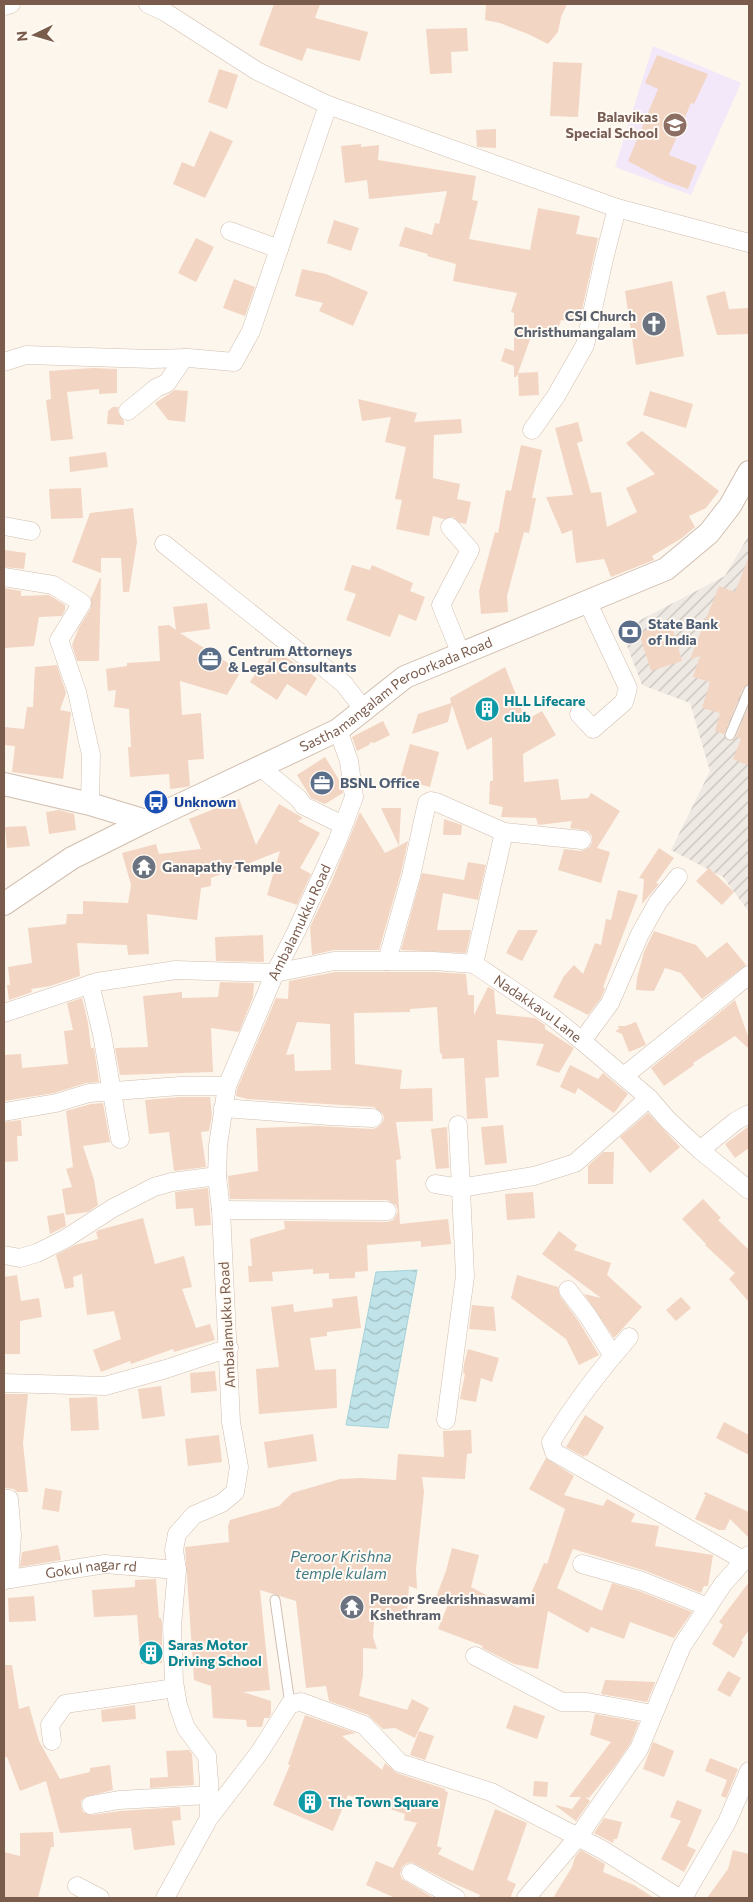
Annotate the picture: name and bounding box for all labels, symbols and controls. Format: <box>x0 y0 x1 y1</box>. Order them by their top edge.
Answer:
north arrow <box>10 10 60 60</box>
text: N <box>13 30 30 42</box>
place label: Balavikas Special School <box>566 108 658 141</box>
school or university icon: Balavikas Special School <box>662 112 688 138</box>
place label: CSI Church Christhumangalam <box>514 307 636 340</box>
church icon: CSI Church Christhumangalam <box>641 311 667 337</box>
place label: State Bank of India <box>648 615 718 648</box>
bank icon: State Bank of India <box>617 619 643 645</box>
street label: Sasthamangalam Peroorkada Road <box>297 633 495 755</box>
place label: Centrum Attorneys & Legal Consultants <box>228 642 357 675</box>
office icon: Centrum Attorneys & Legal Consultants <box>197 646 223 672</box>
place label: HLL Lifecare club <box>504 692 585 725</box>
building icon: HLL Lifecare club <box>474 696 500 722</box>
office icon: BSNL Office <box>309 770 335 796</box>
place label: BSNL Office <box>340 774 420 791</box>
bus stop icon: Unknown <box>143 789 169 815</box>
place label: Unknown <box>174 793 236 810</box>
temple icon: Ganapathy Temple <box>131 854 157 880</box>
place label: Ganapathy Temple <box>162 858 282 875</box>
street label: Ambalamukku Road <box>264 861 334 983</box>
street label: Nadakkavu Lane <box>491 971 585 1045</box>
street label: Ambalamukku Road <box>215 1261 238 1389</box>
water label: Peroor Krishna temple kulam <box>290 1547 392 1582</box>
street label: Gokul nagar rd <box>44 1555 137 1581</box>
place label: Peroor Sreekrishnaswami Kshethram <box>370 1590 535 1623</box>
temple icon: Peroor Sreekrishnaswami Kshethram <box>339 1594 365 1620</box>
place label: Saras Motor Driving School <box>168 1636 262 1669</box>
building icon: Saras Motor Driving School <box>138 1640 164 1666</box>
building icon: The Town Square <box>297 1789 323 1815</box>
place label: The Town Square <box>328 1793 439 1810</box>

